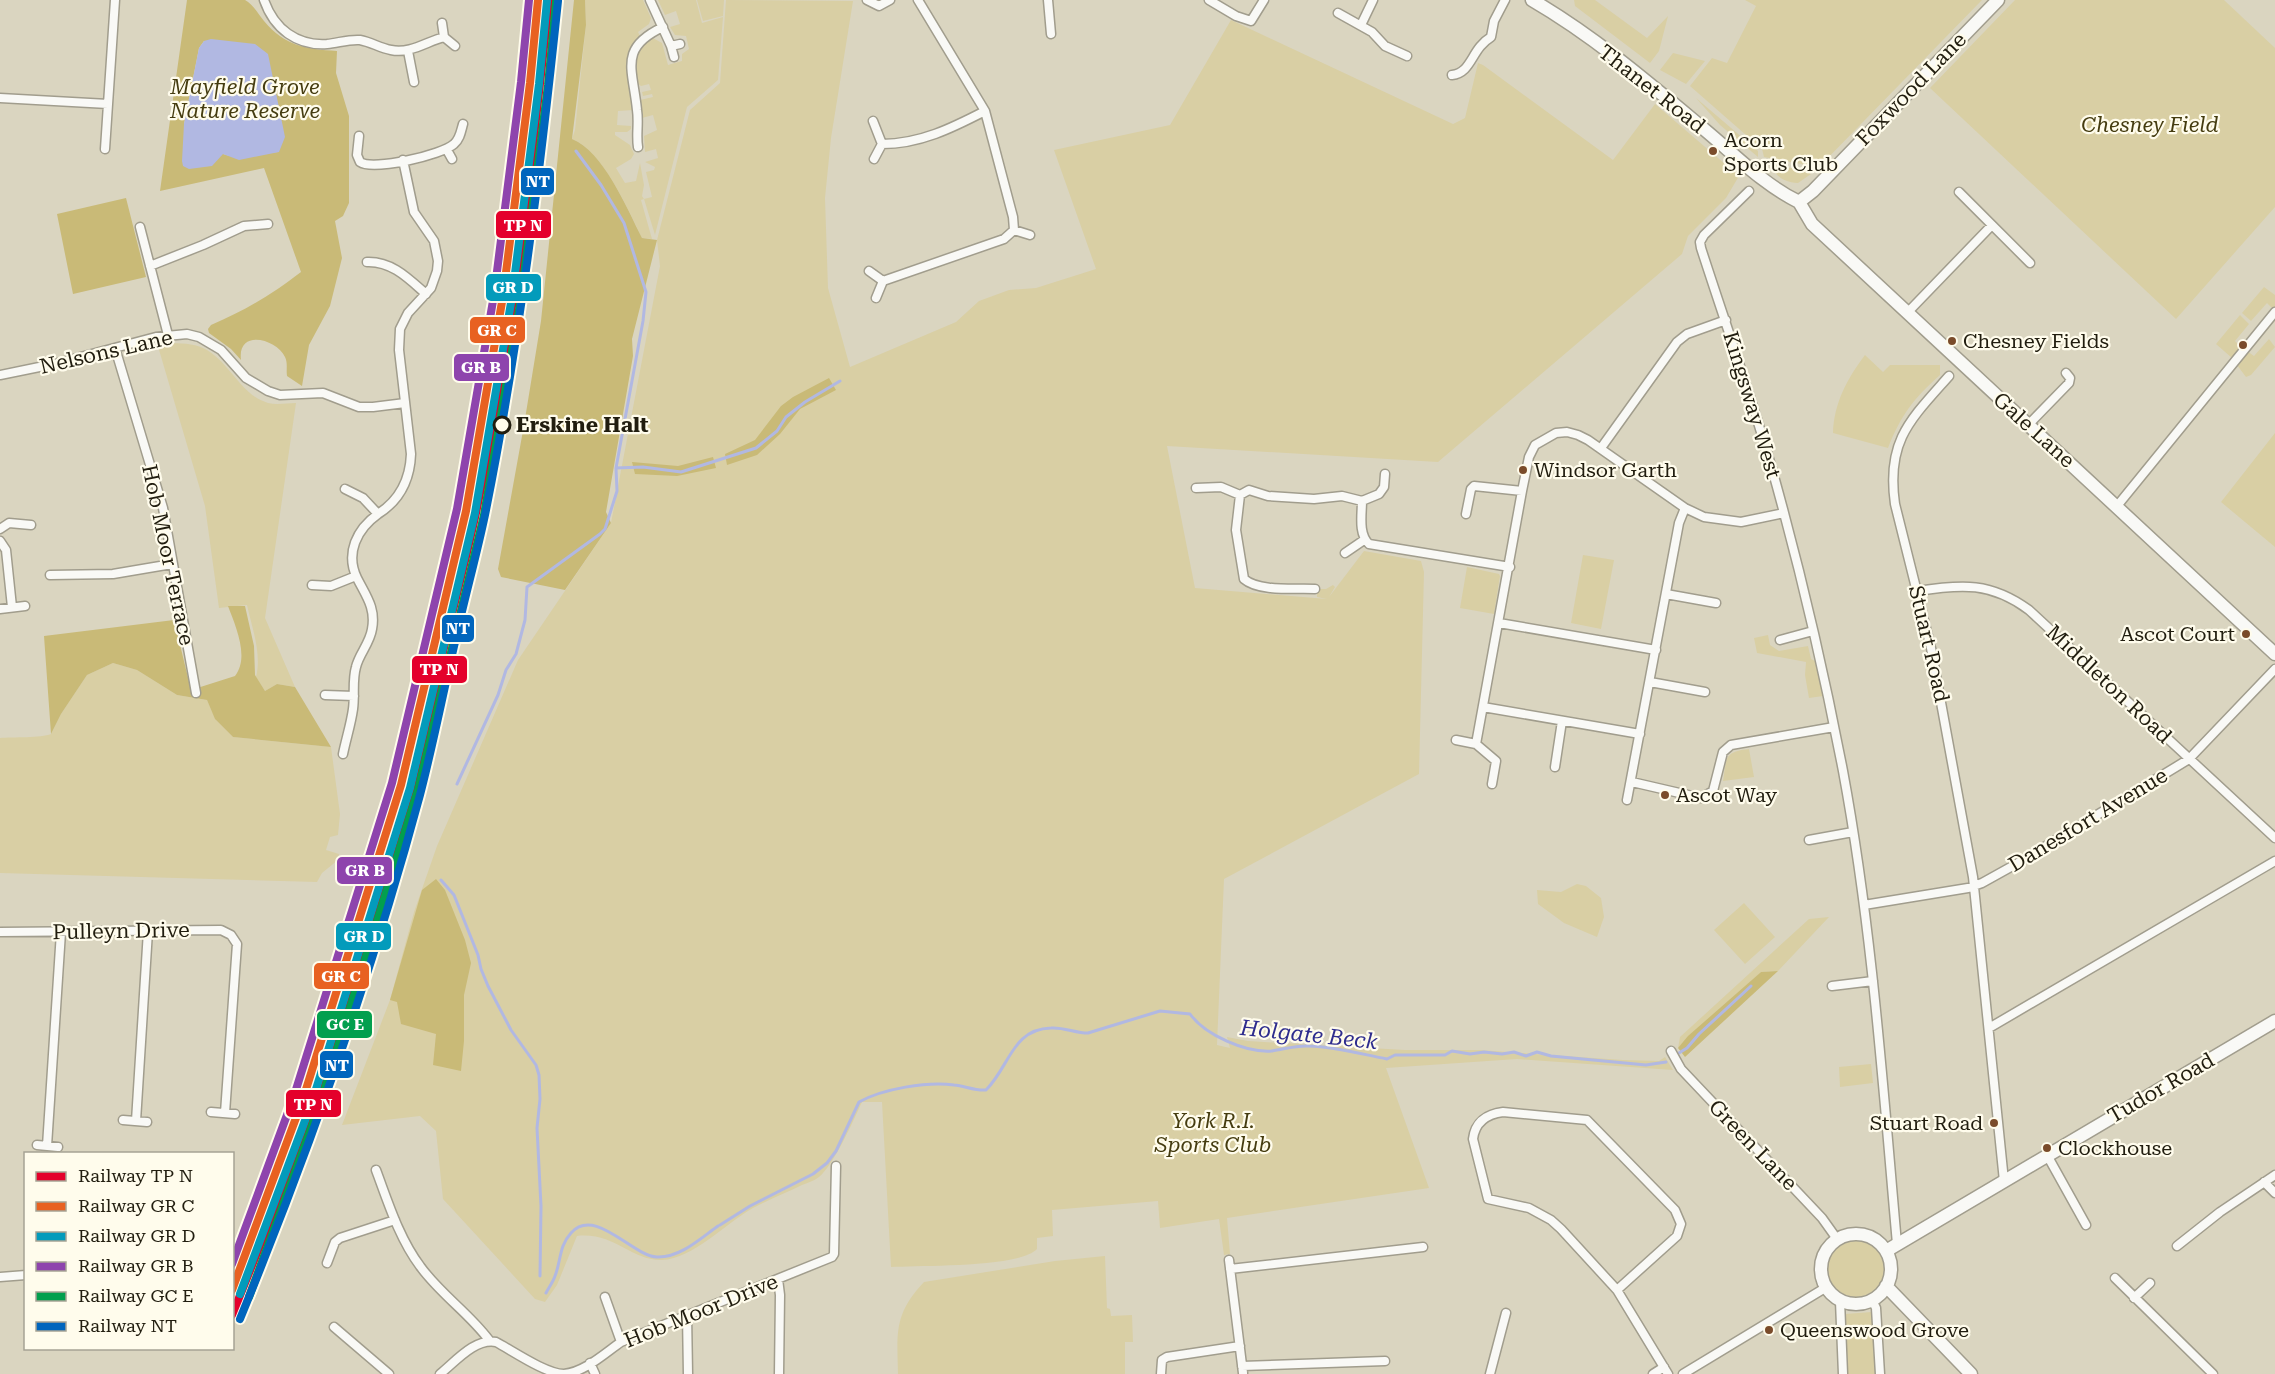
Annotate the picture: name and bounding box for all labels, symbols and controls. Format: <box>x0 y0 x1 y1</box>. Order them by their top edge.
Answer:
street label: Foxwood Lane <box>1851 27 1971 151</box>
street label: Thanet Road <box>1594 40 1711 138</box>
park label: Mayfield Grove Nature Reserve <box>169 75 320 123</box>
park label: Chesney Field <box>2081 113 2219 137</box>
place label: Acorn Sports Club <box>1724 128 1838 176</box>
marker: Acorn Sports Club <box>1707 145 1719 157</box>
line badge: NT <box>520 167 555 196</box>
text: NT <box>526 172 550 191</box>
line badge: TP N <box>495 210 552 239</box>
text: TP N <box>504 216 543 235</box>
line badge: GR D <box>485 273 542 302</box>
text: GR D <box>492 278 534 297</box>
line badge: GR C <box>469 316 526 344</box>
text: GR C <box>477 321 517 340</box>
street label: Nelsons Lane <box>37 325 175 379</box>
street label: Kingsway West <box>1718 329 1786 482</box>
place label: Chesney Fields <box>1963 329 2109 353</box>
marker: Chesney Fields <box>1946 335 1958 347</box>
unlabelled marker <box>2237 339 2249 351</box>
line badge: GR B <box>453 353 510 382</box>
text: GR B <box>461 358 501 377</box>
street label: Gale Lane <box>1988 387 2080 473</box>
place label: Erskine Halt <box>516 413 649 437</box>
marker: Erskine Halt <box>493 416 511 434</box>
place label: Windsor Garth <box>1534 458 1677 482</box>
street label: Hob Moor Terrace <box>137 462 199 648</box>
marker: Windsor Garth <box>1517 464 1529 476</box>
street label: Stuart Road <box>1904 583 1954 705</box>
line badge: NT <box>441 614 475 643</box>
text: NT <box>446 619 470 638</box>
street label: Middleton Road <box>2041 620 2177 749</box>
place label: Ascot Court <box>2120 622 2236 646</box>
marker: Ascot Court <box>2240 628 2252 640</box>
line badge: TP N <box>411 655 468 684</box>
text: TP N <box>420 660 459 679</box>
street label: Danesfort Avenue <box>2004 763 2172 877</box>
place label: Ascot Way <box>1676 783 1777 807</box>
marker: Ascot Way <box>1659 789 1671 801</box>
line badge: GR B <box>336 856 393 885</box>
text: GR B <box>345 861 385 880</box>
street label: Pulleyn Drive <box>52 918 190 944</box>
line badge: GR D <box>335 922 392 951</box>
text: GR D <box>343 927 385 946</box>
line badge: GR C <box>313 962 370 990</box>
text: GR C <box>321 967 361 986</box>
line badge: GC E <box>316 1010 373 1039</box>
text: GC E <box>326 1015 364 1034</box>
water label: Holgate Beck <box>1238 1015 1379 1054</box>
street label: Tudor Road <box>2104 1048 2219 1128</box>
line badge: NT <box>319 1050 354 1079</box>
text: NT <box>325 1056 349 1075</box>
line badge: TP N <box>285 1089 342 1118</box>
text: TP N <box>294 1095 333 1114</box>
street label: Green Lane <box>1704 1095 1802 1195</box>
park label: York R.I. Sports Club <box>1154 1109 1271 1157</box>
place label: Stuart Road <box>1870 1111 1983 1135</box>
marker: Stuart Road <box>1988 1117 2000 1129</box>
place label: Clockhouse <box>2058 1136 2172 1160</box>
marker: Clockhouse <box>2041 1142 2053 1154</box>
legend <box>24 1152 234 1350</box>
text: Railway TP N <box>78 1165 193 1186</box>
text: Railway GR C <box>78 1195 194 1216</box>
text: Railway GR D <box>78 1225 195 1246</box>
text: Railway GR B <box>78 1255 194 1276</box>
street label: Hob Moor Drive <box>621 1269 781 1353</box>
text: Railway GC E <box>78 1285 194 1306</box>
text: Railway NT <box>78 1315 177 1336</box>
place label: Queenswood Grove <box>1780 1318 1969 1342</box>
marker: Queenswood Grove <box>1763 1324 1775 1336</box>

